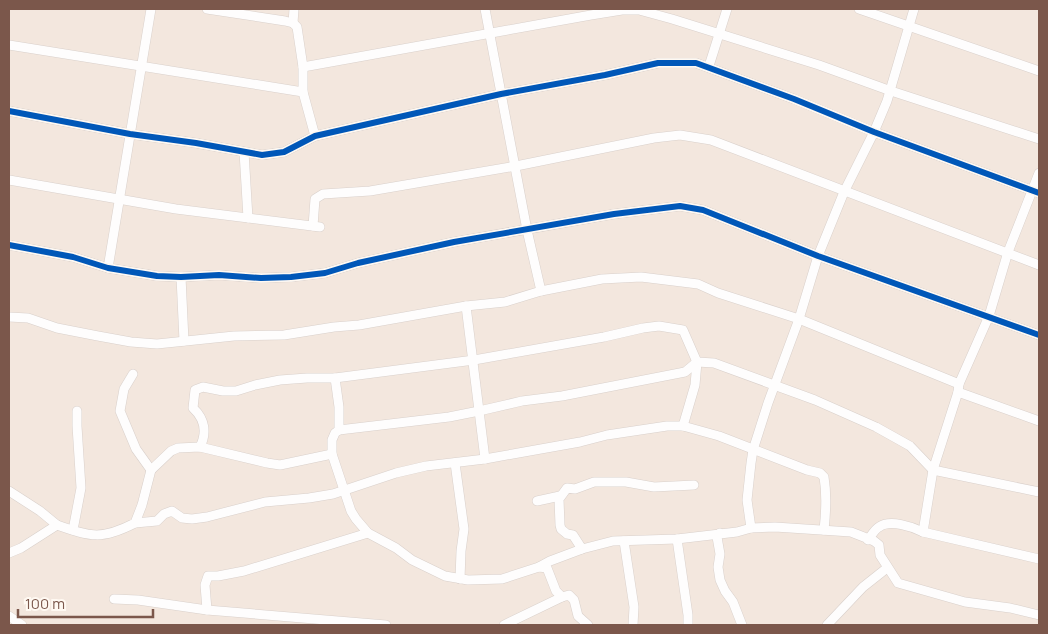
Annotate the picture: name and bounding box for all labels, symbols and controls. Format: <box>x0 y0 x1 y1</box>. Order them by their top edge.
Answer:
scale bar <box>18 586 152 618</box>
text: 100 m <box>25 593 65 614</box>

